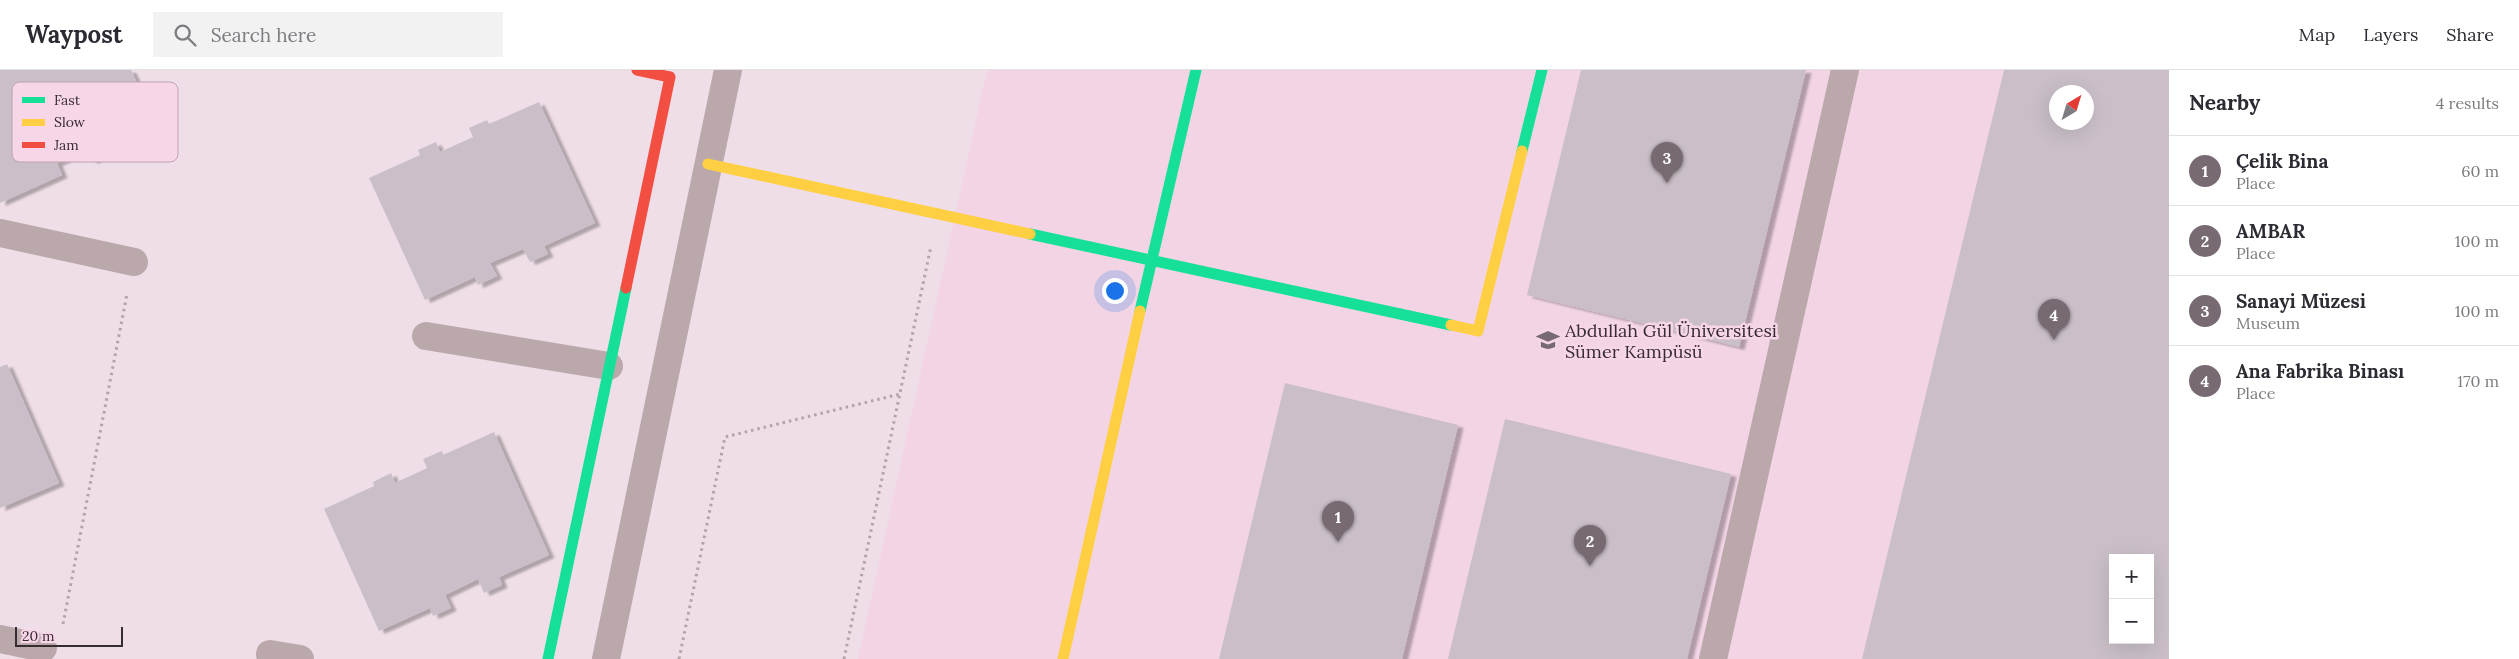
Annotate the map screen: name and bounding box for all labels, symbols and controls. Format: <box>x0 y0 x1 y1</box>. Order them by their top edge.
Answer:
search box <box>153 12 503 57</box>
text: Waypost <box>25 19 123 50</box>
icon: search <box>171 21 199 49</box>
text: Search here <box>211 23 316 47</box>
text: Map <box>2299 23 2335 46</box>
text: Layers <box>2363 23 2418 46</box>
text: Share <box>2446 23 2494 46</box>
legend <box>12 82 178 162</box>
north arrow <box>2049 85 2094 130</box>
text: Nearby <box>2189 89 2260 116</box>
text: Fast <box>54 91 81 109</box>
text: 4 results <box>2436 93 2499 113</box>
text: Slow <box>54 113 86 131</box>
text: Jam <box>53 136 79 154</box>
pin: 3 <box>1651 142 1683 183</box>
text: Çelik Bina <box>2236 149 2328 173</box>
text: 1 <box>2202 161 2208 181</box>
text: 60 m <box>2461 161 2499 181</box>
text: Place <box>2236 173 2275 193</box>
text: AMBAR <box>2236 219 2305 243</box>
text: 2 <box>2201 231 2209 251</box>
text: 100 m <box>2455 231 2499 251</box>
text: Place <box>2236 243 2275 263</box>
your location <box>1102 278 1128 304</box>
text: Sanayi Müzesi <box>2236 289 2366 313</box>
pin: 4 <box>2038 299 2070 340</box>
text: 3 <box>2201 301 2209 321</box>
text: 100 m <box>2455 301 2499 321</box>
text: Museum <box>2236 313 2300 333</box>
place label: Abdullah Gül Üniversitesi Sümer Kampüsü <box>1564 319 1777 363</box>
school or university icon: Abdullah Gül Üniversitesi Sümer Kampüsü <box>1535 327 1561 353</box>
text: Ana Fabrika Binası <box>2236 359 2404 383</box>
text: 4 <box>2201 371 2209 391</box>
text: 170 m <box>2457 371 2499 391</box>
text: Place <box>2236 383 2275 403</box>
pin: 1 <box>1322 501 1354 542</box>
pin: 2 <box>1574 525 1606 566</box>
map controls <box>2109 554 2154 644</box>
button: + <box>2109 554 2154 599</box>
button: − <box>2109 599 2154 644</box>
scale bar <box>15 624 122 647</box>
text: 20 m <box>22 627 54 645</box>

